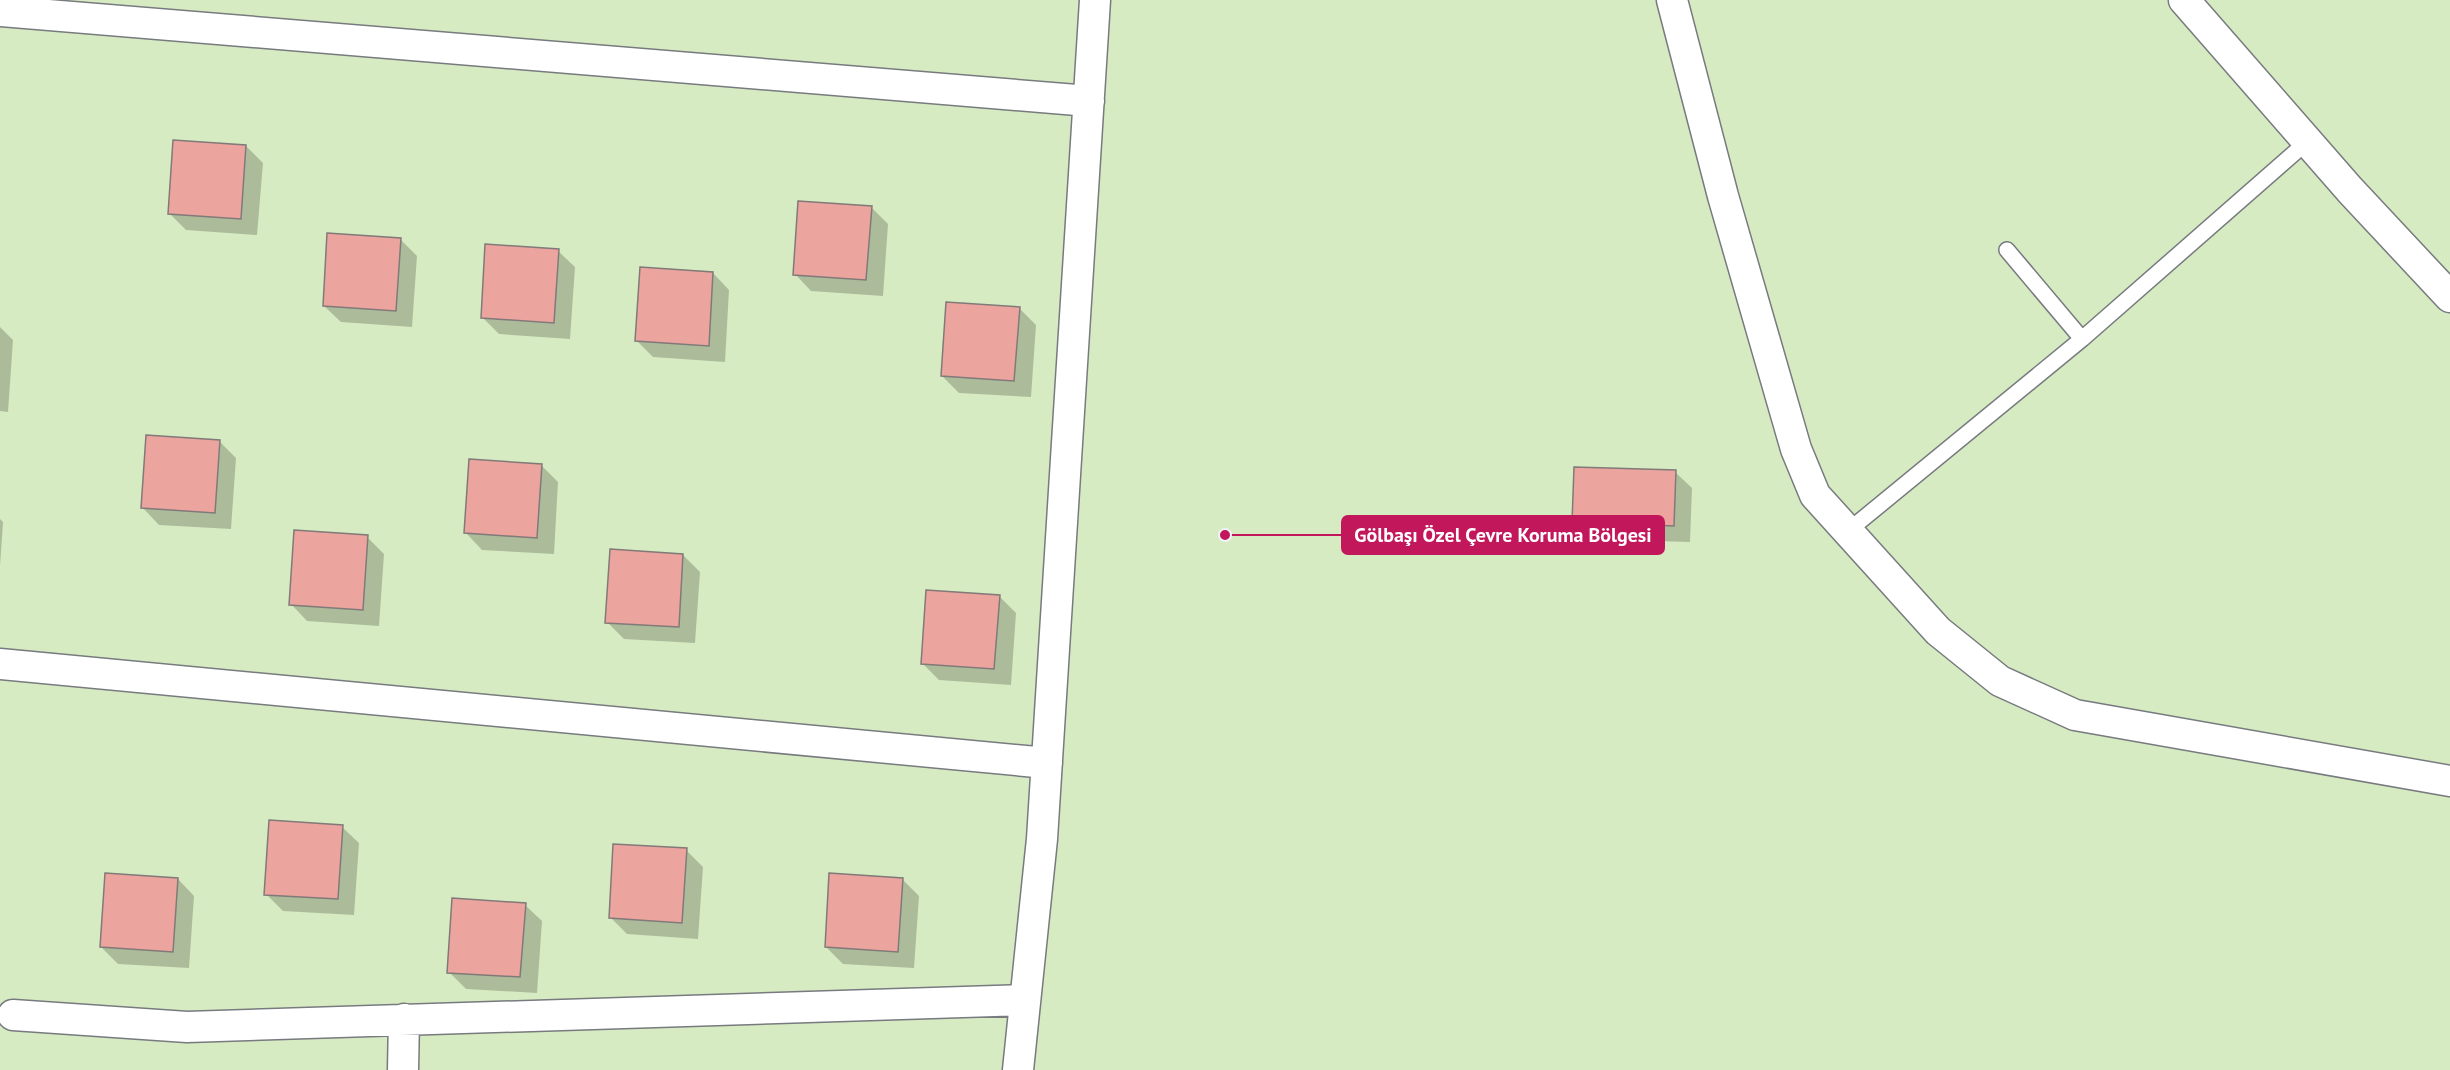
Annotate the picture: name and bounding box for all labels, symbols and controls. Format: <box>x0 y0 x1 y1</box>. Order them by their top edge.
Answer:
callout: Gölbaşı Özel Çevre Koruma Bölgesi <box>1342 516 1664 554</box>
text: Gölbaşı Özel Çevre Koruma Bölgesi <box>1354 522 1652 548</box>

